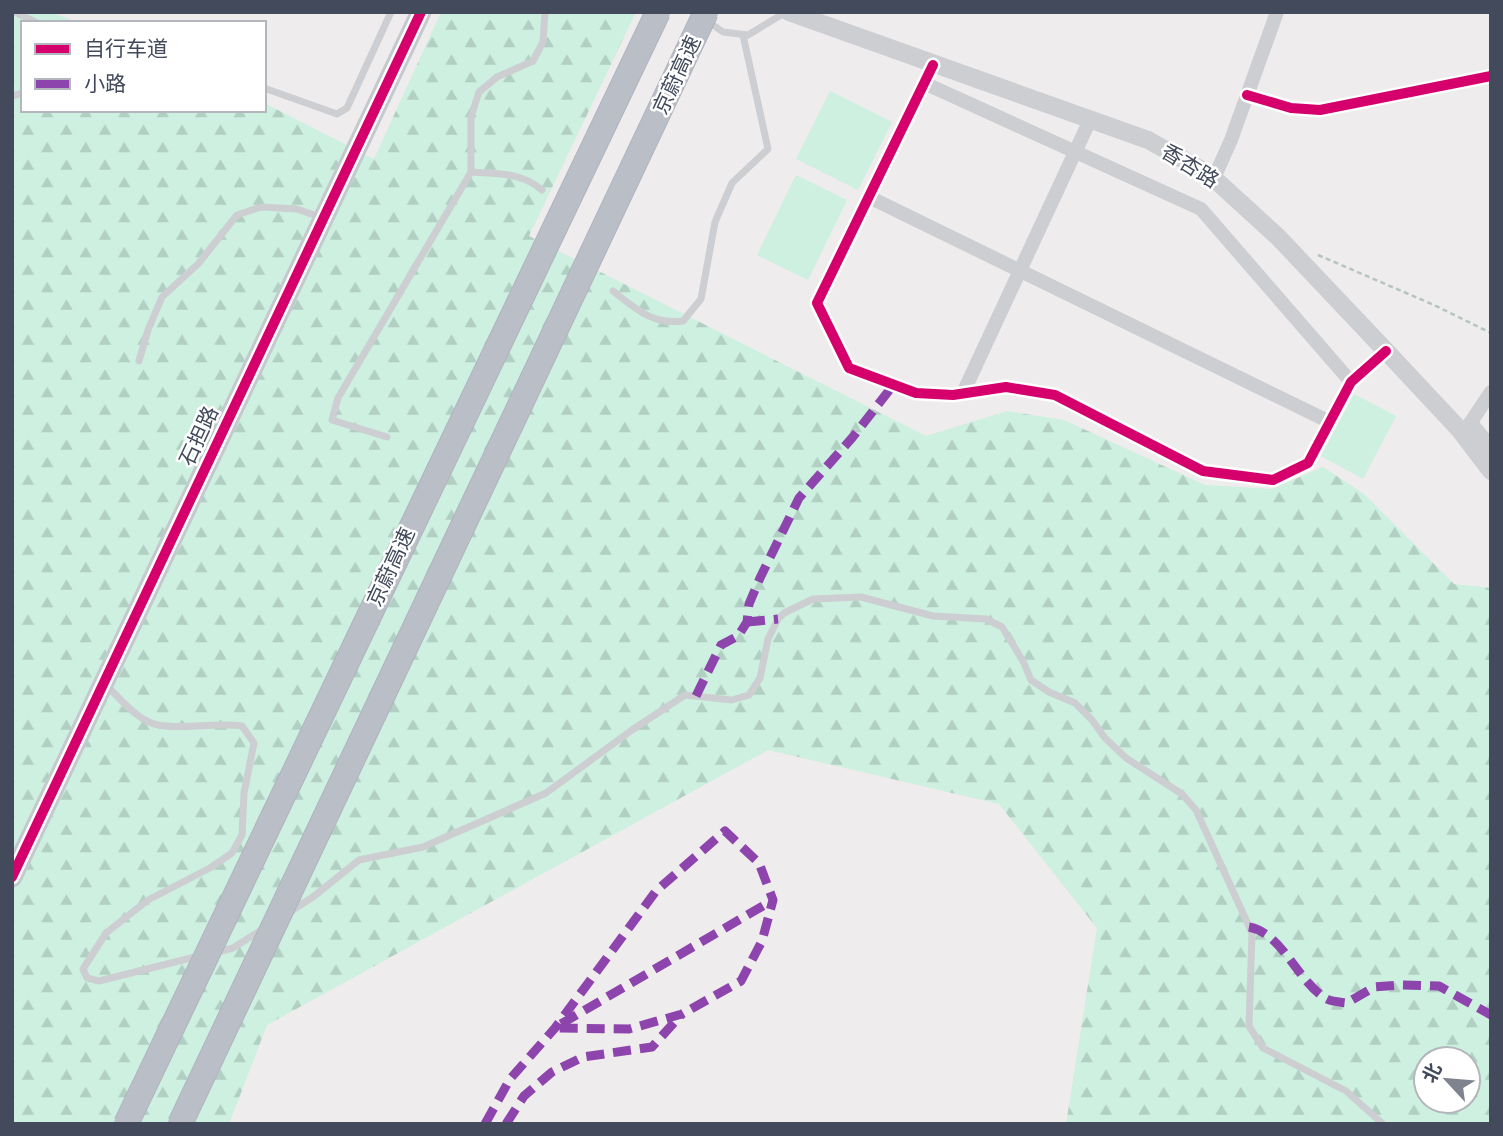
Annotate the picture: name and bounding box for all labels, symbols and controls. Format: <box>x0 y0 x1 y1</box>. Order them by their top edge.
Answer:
legend <box>21 21 266 112</box>
street label: 京蔚高速 <box>647 31 705 118</box>
text: 自行车道 <box>84 36 168 60</box>
text: 小路 <box>84 71 126 95</box>
street label: 香杏路 <box>1157 138 1224 192</box>
street label: 石担路 <box>174 402 222 469</box>
street label: 京蔚高速 <box>361 523 419 610</box>
north arrow <box>1412 1045 1482 1115</box>
text: 北 <box>1418 1059 1446 1086</box>

